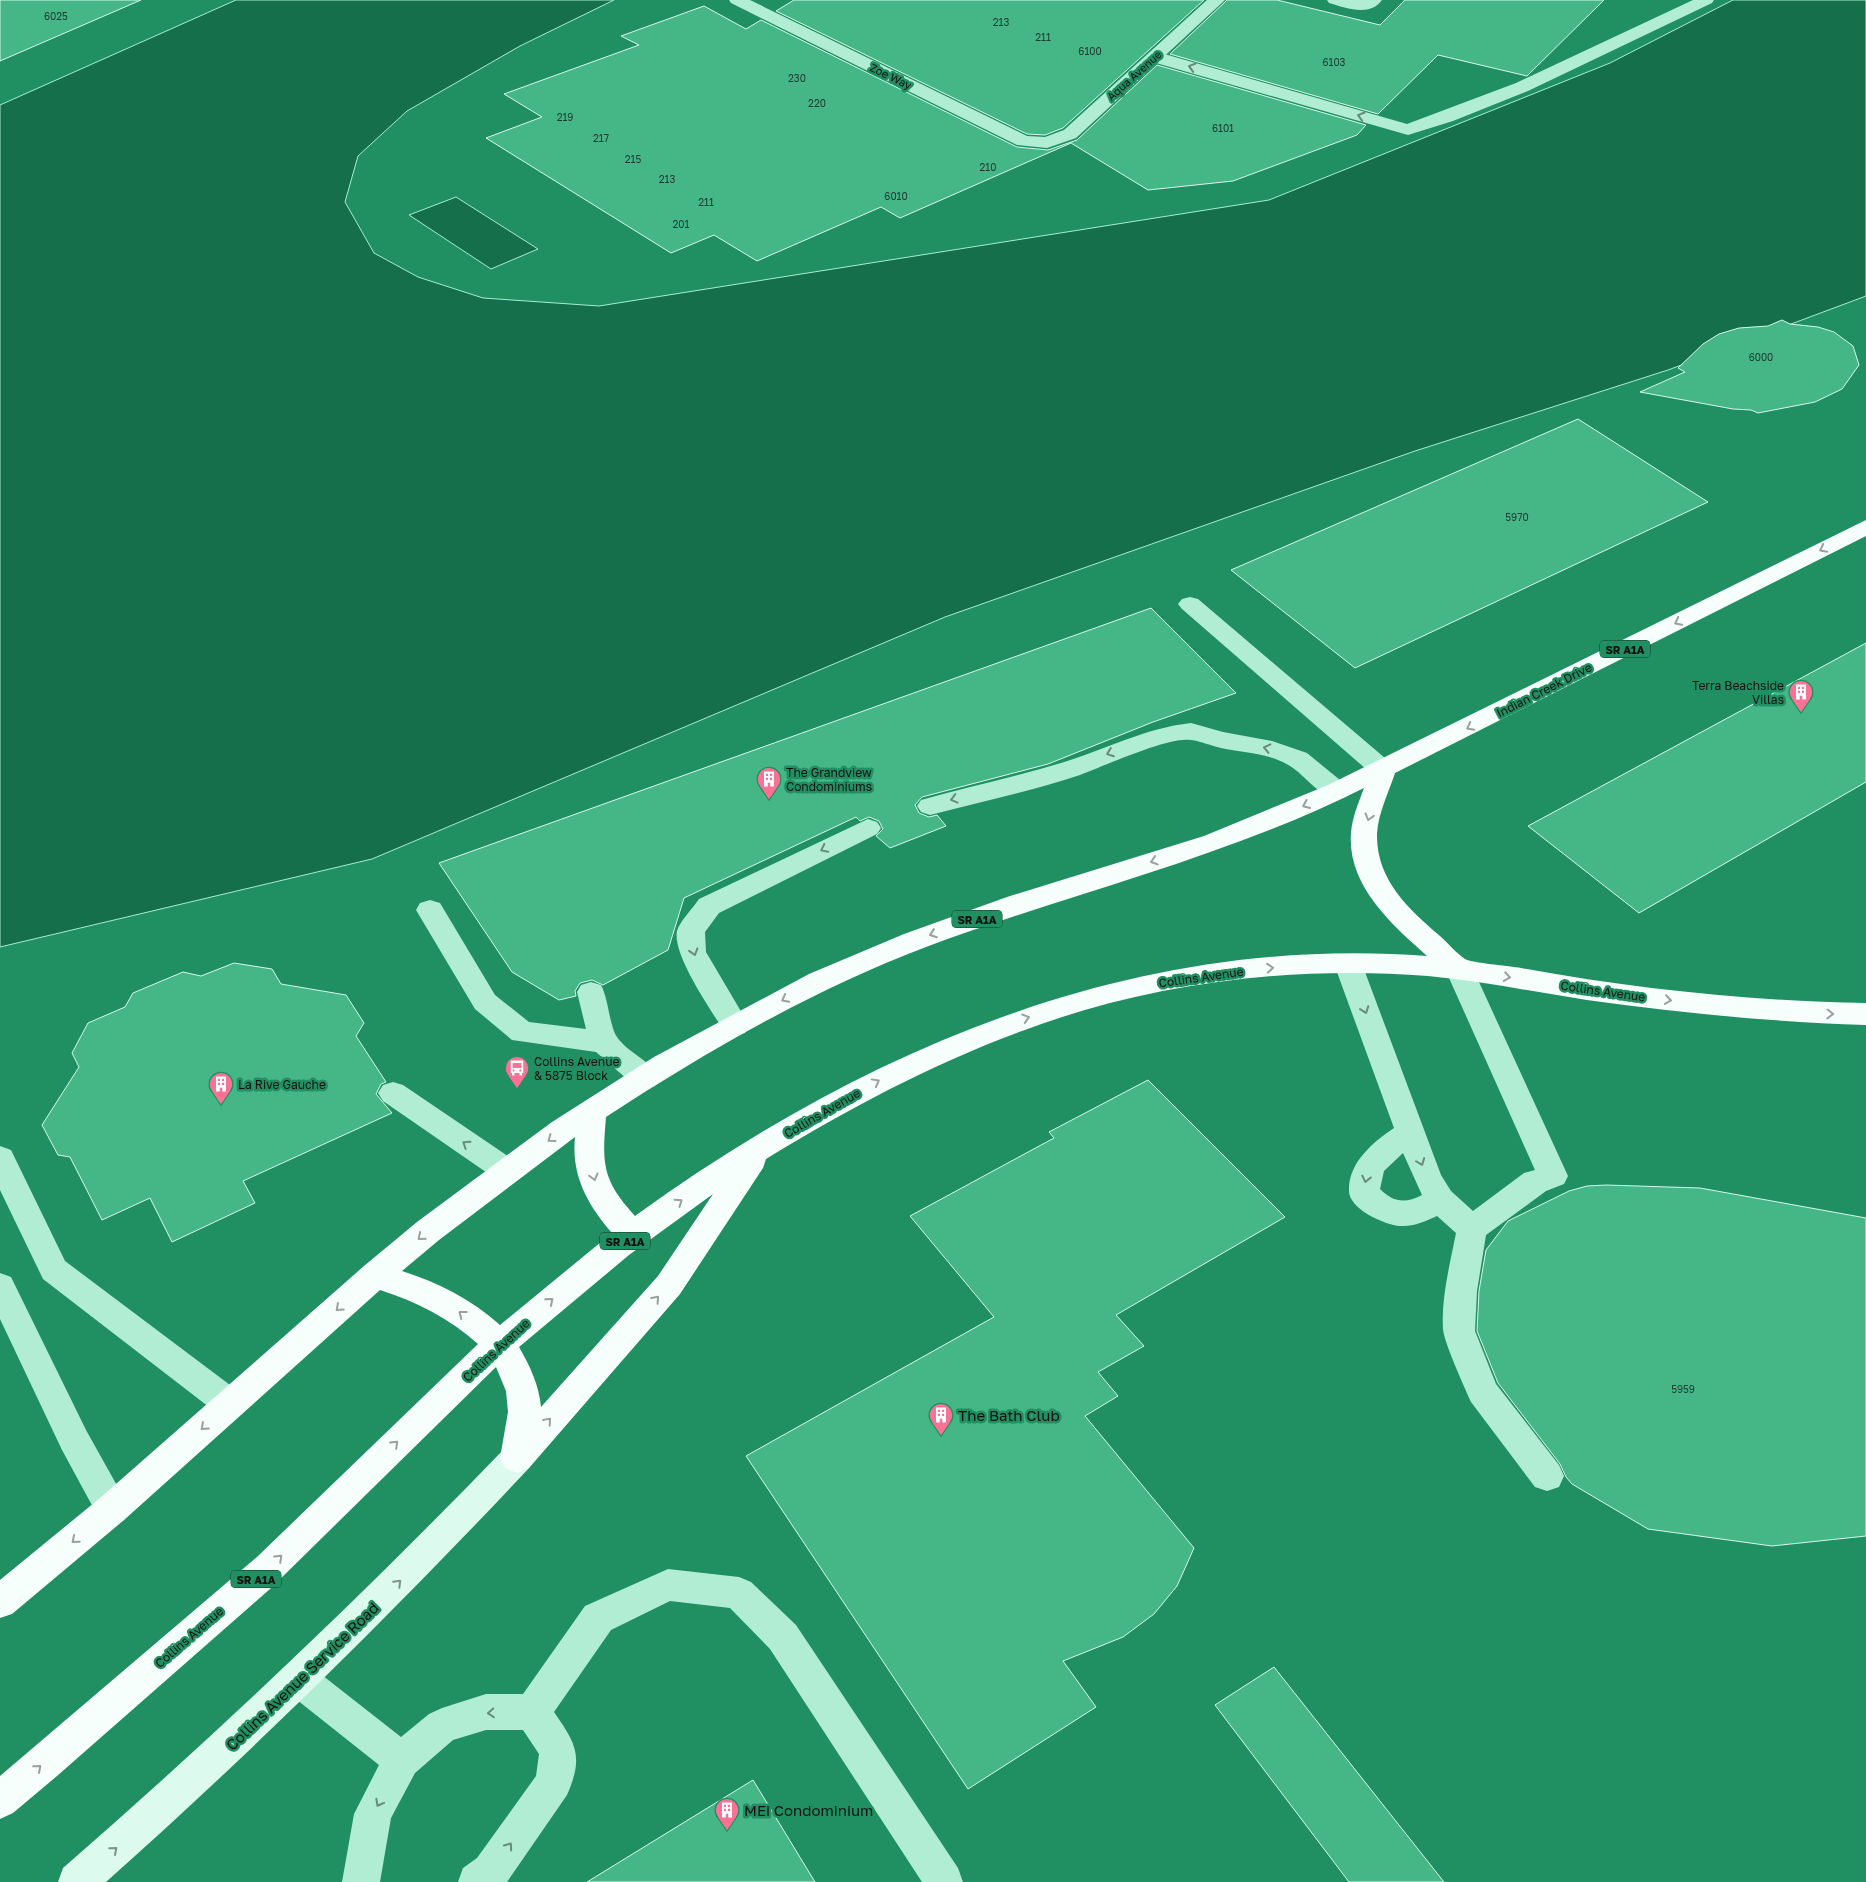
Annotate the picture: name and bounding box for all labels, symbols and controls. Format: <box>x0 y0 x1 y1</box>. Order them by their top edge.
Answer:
house number: 6025 <box>44 10 68 22</box>
house number: 213 <box>993 16 1009 28</box>
house number: 211 <box>1035 31 1051 43</box>
house number: 6100 <box>1078 45 1102 57</box>
street label: Aqua Avenue <box>1104 47 1164 103</box>
house number: 6103 <box>1323 56 1346 68</box>
street label: Zoe Way <box>868 60 914 92</box>
one-way arrow <box>1187 62 1196 73</box>
house number: 230 <box>788 72 806 84</box>
house number: 220 <box>808 97 826 109</box>
house number: 219 <box>557 111 573 123</box>
one-way arrow <box>1357 112 1365 122</box>
house number: 6101 <box>1212 122 1234 134</box>
house number: 217 <box>593 132 609 144</box>
house number: 215 <box>625 153 641 165</box>
house number: 210 <box>980 161 996 173</box>
house number: 213 <box>659 173 675 185</box>
house number: 6010 <box>884 190 908 202</box>
house number: 211 <box>698 196 714 208</box>
house number: 201 <box>673 218 690 230</box>
house number: 6000 <box>1749 351 1773 363</box>
house number: 5970 <box>1505 511 1529 523</box>
one-way arrow <box>1819 543 1828 553</box>
one-way arrow <box>1674 616 1683 626</box>
road number: SR A1A <box>1600 641 1650 658</box>
street label: Indian Creek Drive <box>1494 659 1594 721</box>
place label: Terra Beachside Villas <box>1692 678 1784 707</box>
building icon: Terra Beachside Villas <box>1788 679 1814 713</box>
one-way arrow <box>1466 721 1475 731</box>
one-way arrow <box>1263 743 1272 754</box>
one-way arrow <box>1106 747 1115 757</box>
place label: The Grandview Condominiums <box>786 765 872 794</box>
building icon: The Grandview Condominiums <box>756 766 782 800</box>
one-way arrow <box>950 793 959 804</box>
one-way arrow <box>1302 798 1311 809</box>
one-way arrow <box>1364 812 1374 821</box>
one-way arrow <box>820 843 829 854</box>
one-way arrow <box>1150 856 1159 866</box>
road number: SR A1A <box>952 911 1002 928</box>
one-way arrow <box>930 928 938 938</box>
one-way arrow <box>688 947 698 956</box>
one-way arrow <box>1266 963 1274 974</box>
street label: Collins Avenue <box>1158 964 1244 990</box>
one-way arrow <box>1503 971 1511 981</box>
street label: Collins Avenue <box>1560 978 1646 1004</box>
one-way arrow <box>781 993 790 1003</box>
one-way arrow <box>1663 995 1672 1005</box>
one-way arrow <box>1359 1005 1369 1014</box>
one-way arrow <box>1826 1009 1834 1019</box>
one-way arrow <box>1021 1014 1029 1024</box>
place label: Collins Avenue & 5875 Block <box>534 1054 619 1083</box>
bus stop icon: Collins Avenue & 5875 Block <box>504 1055 530 1089</box>
building icon: La Rive Gauche <box>208 1071 234 1105</box>
place label: La Rive Gauche <box>238 1077 326 1092</box>
one-way arrow <box>871 1078 880 1088</box>
street label: Collins Avenue <box>781 1085 863 1141</box>
one-way arrow <box>547 1133 557 1142</box>
one-way arrow <box>463 1141 472 1150</box>
one-way arrow <box>1415 1157 1425 1166</box>
one-way arrow <box>588 1173 599 1182</box>
one-way arrow <box>1361 1174 1372 1183</box>
one-way arrow <box>673 1199 683 1208</box>
one-way arrow <box>418 1231 427 1240</box>
road number: SR A1A <box>600 1232 650 1250</box>
one-way arrow <box>650 1296 659 1305</box>
one-way arrow <box>544 1298 553 1307</box>
one-way arrow <box>335 1302 344 1311</box>
one-way arrow <box>458 1311 468 1320</box>
street label: Collins Avenue <box>460 1315 532 1385</box>
house number: 5959 <box>1671 1383 1695 1395</box>
building icon: The Bath Club <box>928 1402 954 1436</box>
place label: The Bath Club <box>958 1406 1060 1424</box>
one-way arrow <box>543 1417 552 1426</box>
one-way arrow <box>200 1421 209 1430</box>
one-way arrow <box>389 1441 398 1450</box>
one-way arrow <box>72 1534 81 1543</box>
one-way arrow <box>273 1555 282 1564</box>
road number: SR A1A <box>231 1570 281 1588</box>
one-way arrow <box>392 1580 401 1589</box>
street label: Collins Avenue Service Road <box>222 1598 382 1754</box>
street label: Collins Avenue <box>152 1603 226 1671</box>
one-way arrow <box>486 1707 494 1718</box>
one-way arrow <box>32 1765 41 1774</box>
building icon: MEi Condominium <box>714 1797 740 1831</box>
one-way arrow <box>375 1798 385 1807</box>
place label: MEi Condominium <box>744 1801 873 1819</box>
one-way arrow <box>503 1842 512 1852</box>
one-way arrow <box>108 1847 117 1856</box>

